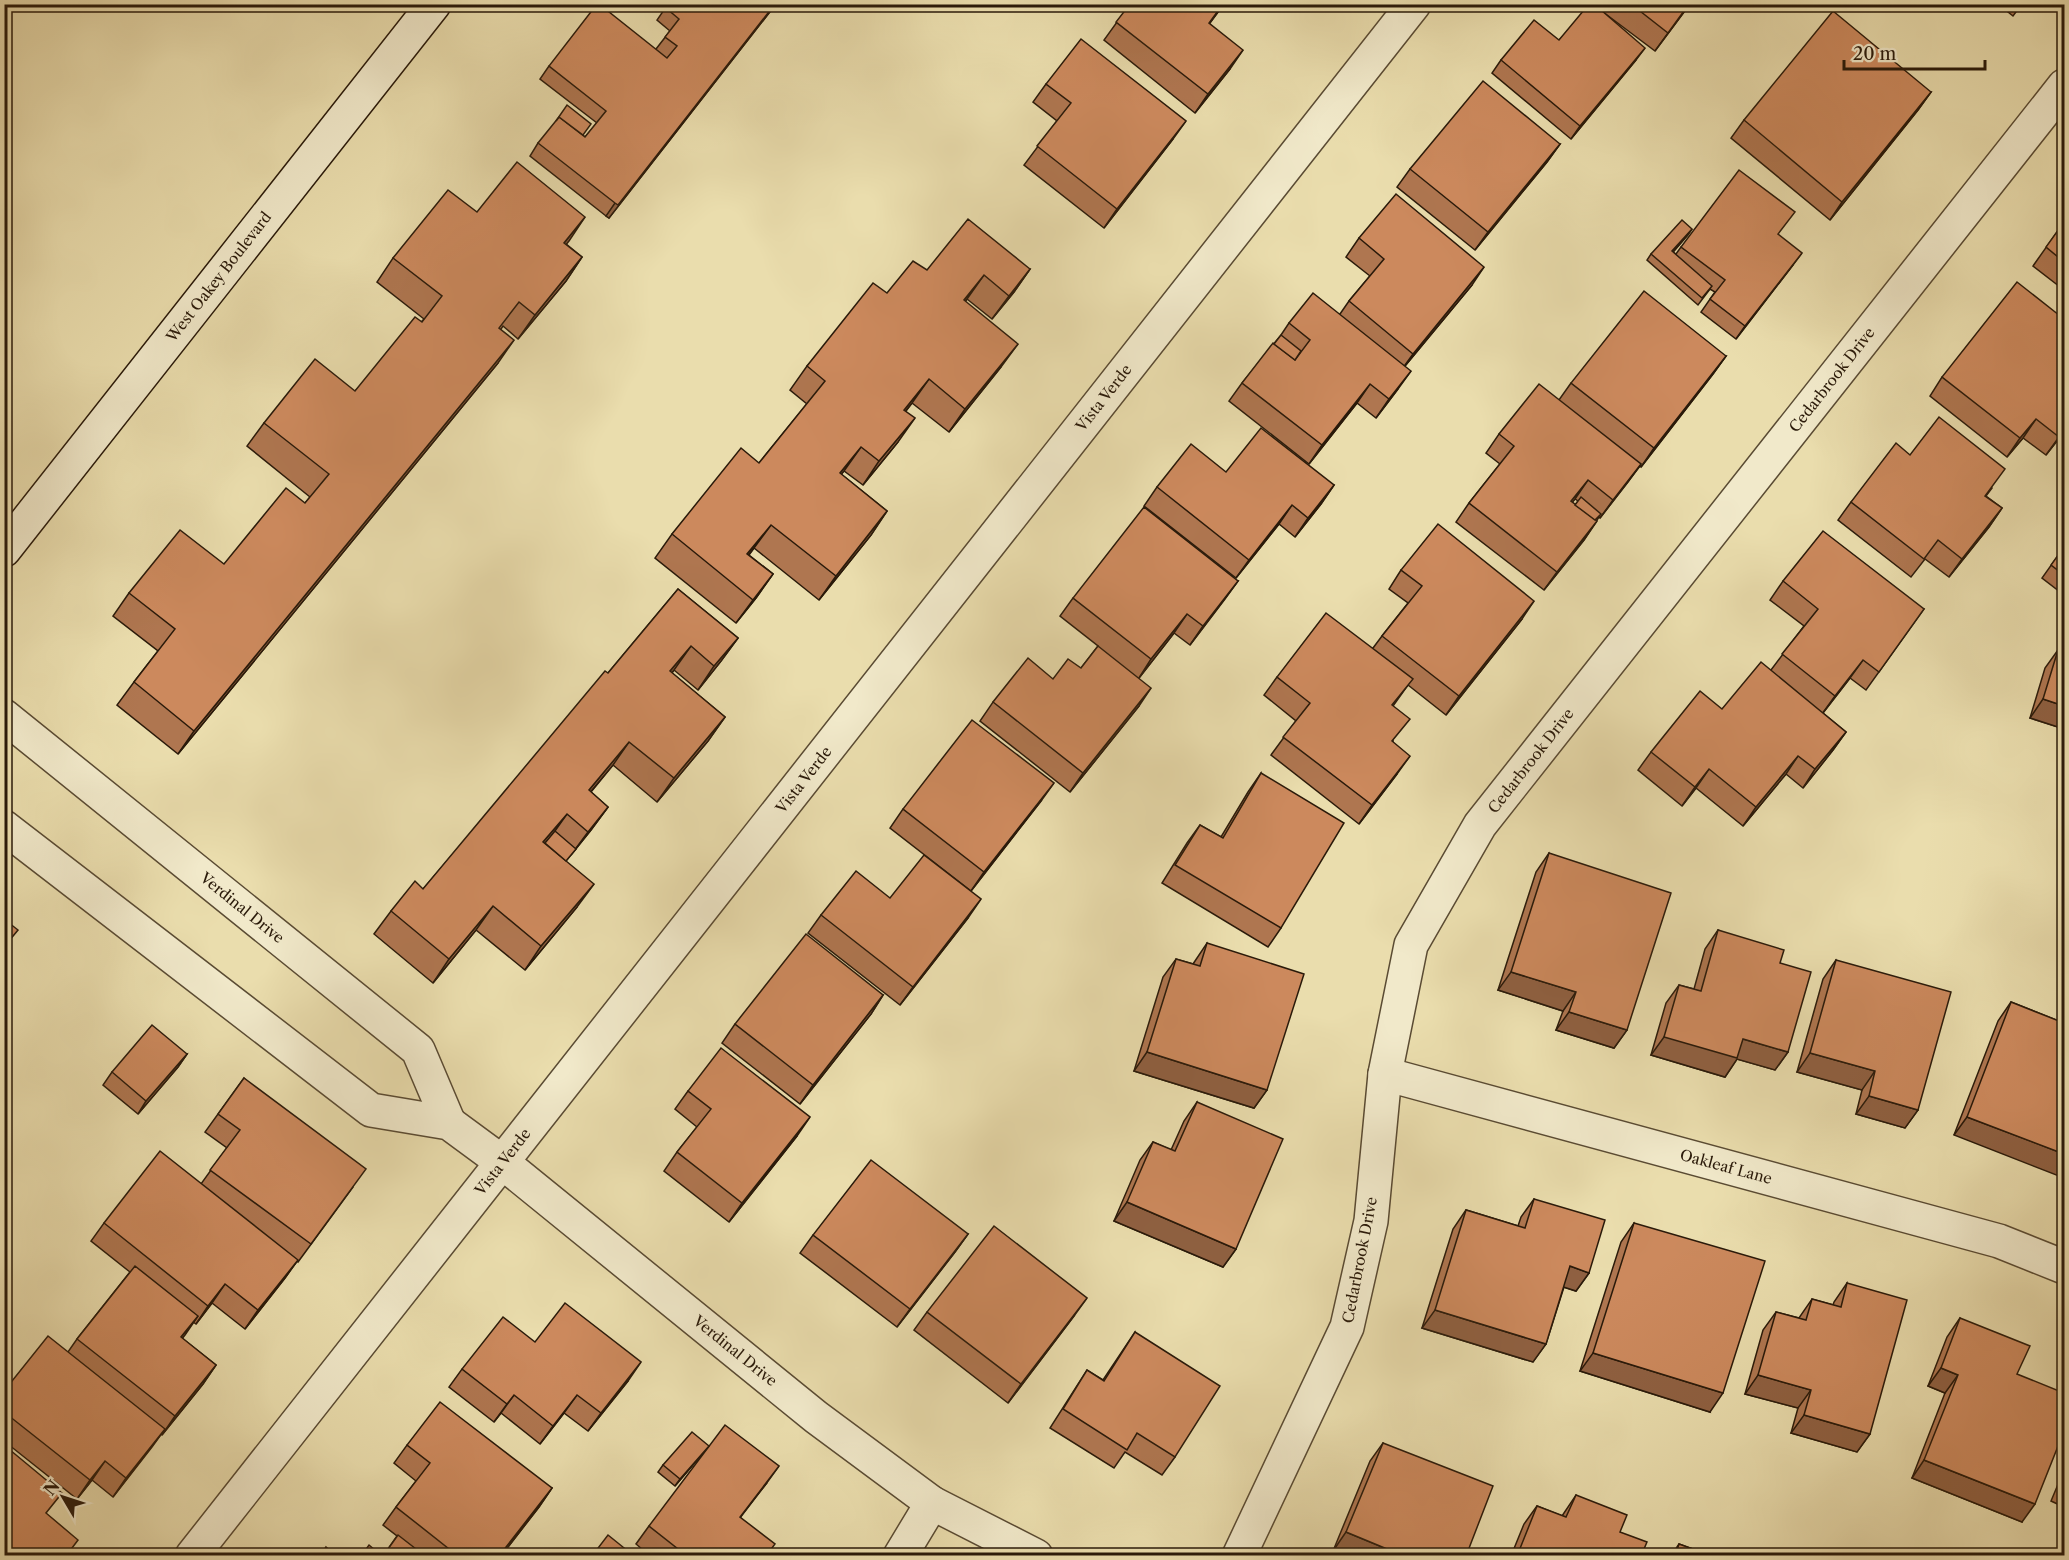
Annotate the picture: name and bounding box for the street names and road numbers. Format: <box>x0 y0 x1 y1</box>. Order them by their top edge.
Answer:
street label: West Oakey Boulevard <box>161 208 275 346</box>
street label: Cedarbrook Drive <box>1785 323 1879 436</box>
street label: Vista Verde <box>1071 360 1136 436</box>
street label: Cedarbrook Drive <box>1484 704 1578 817</box>
street label: Vista Verde <box>771 742 836 818</box>
street label: Verdinal Drive <box>196 867 288 947</box>
street label: Vista Verde <box>470 1124 535 1200</box>
street label: Oakleaf Lane <box>1678 1145 1774 1188</box>
street label: Cedarbrook Drive <box>1338 1195 1381 1325</box>
street label: Verdinal Drive <box>689 1310 781 1390</box>

